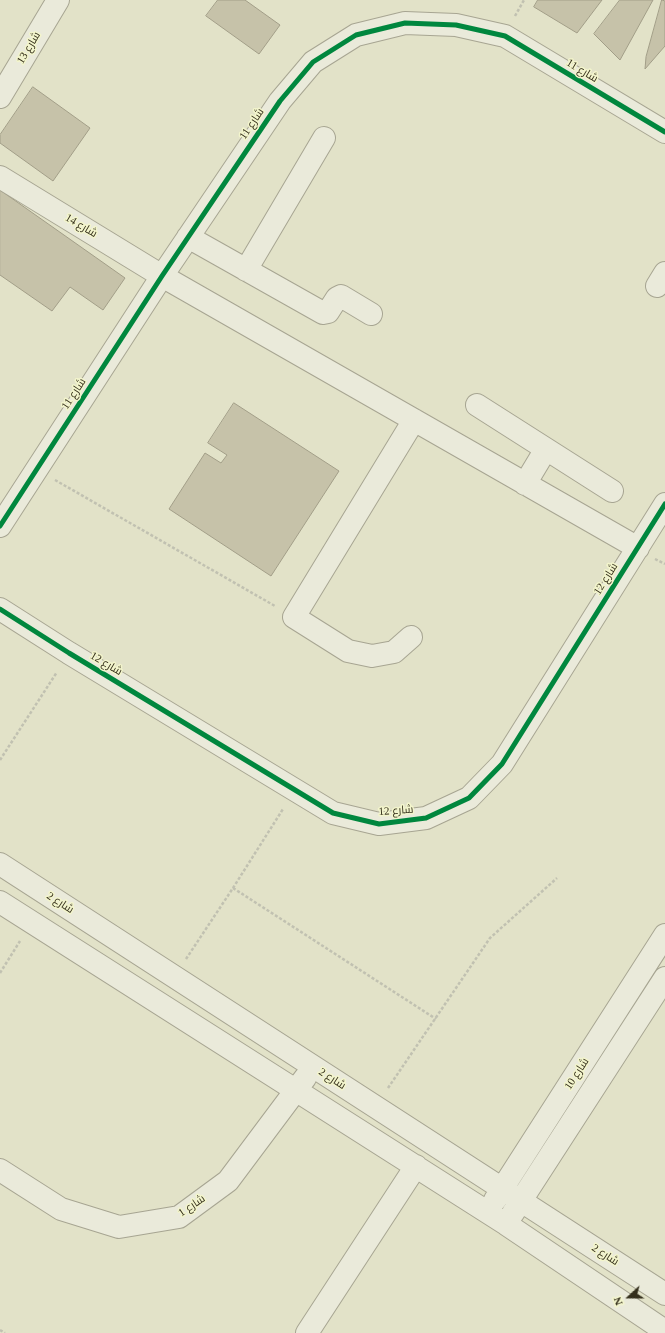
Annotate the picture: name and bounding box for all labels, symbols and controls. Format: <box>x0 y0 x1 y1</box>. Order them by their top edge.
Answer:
street label: شارع 13 <box>14 30 44 66</box>
street label: شارع 11 <box>564 56 600 86</box>
street label: شارع 11 <box>237 106 267 142</box>
street label: شارع 14 <box>63 211 99 241</box>
street label: شارع 11 <box>59 376 89 412</box>
street label: شارع 12 <box>591 561 621 597</box>
street label: شارع 12 <box>88 649 124 679</box>
street label: شارع 12 <box>378 803 414 819</box>
street label: شارع 2 <box>44 889 76 917</box>
street label: شارع 10 <box>562 1056 592 1092</box>
street label: شارع 2 <box>316 1065 348 1093</box>
street label: شارع 1 <box>176 1192 208 1220</box>
street label: شارع 2 <box>589 1241 621 1269</box>
north arrow <box>609 1277 649 1317</box>
text: N <box>611 1295 625 1307</box>

